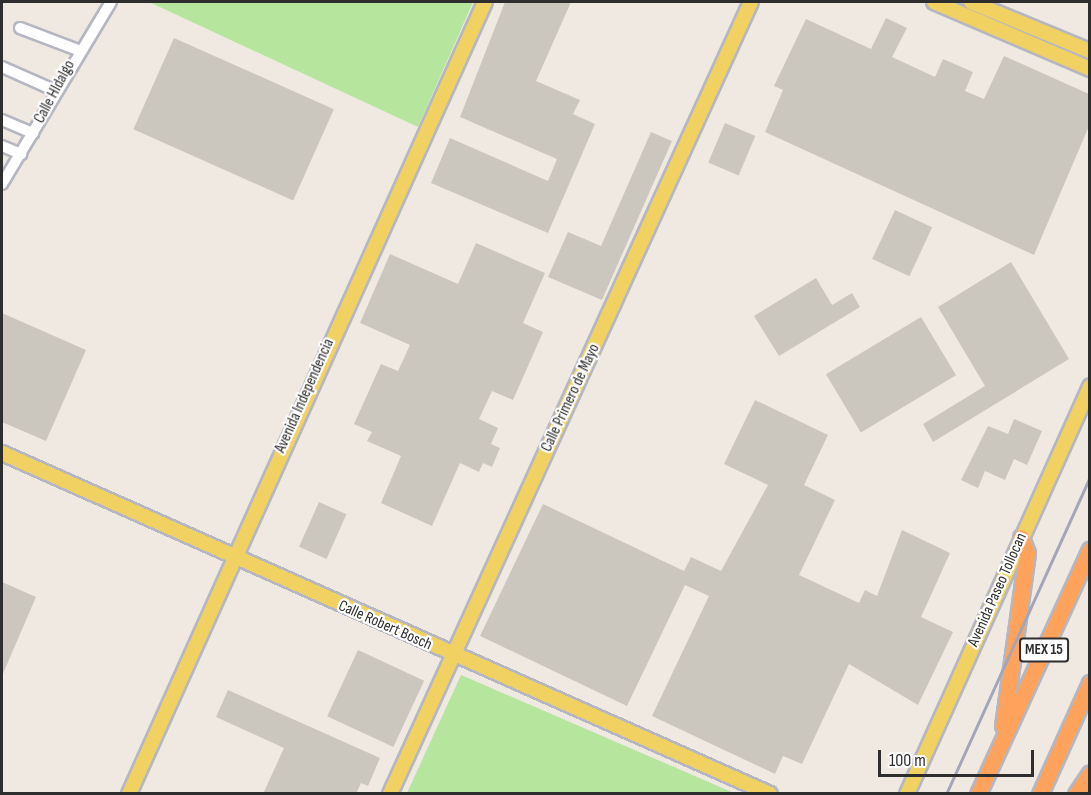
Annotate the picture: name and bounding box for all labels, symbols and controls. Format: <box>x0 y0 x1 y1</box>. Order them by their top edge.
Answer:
street label: Calle HIdalgo <box>30 57 80 127</box>
street label: Avenida Independencia <box>271 336 339 456</box>
street label: Calle Primero de Mayo <box>538 341 604 455</box>
street label: Avenida Paseo Tollocan <box>964 530 1032 650</box>
street label: Calle Robert Bosch <box>335 597 435 655</box>
road number: MEX 15 <box>1018 638 1070 662</box>
scale bar <box>881 738 1037 776</box>
text: 100 m <box>889 750 926 771</box>

